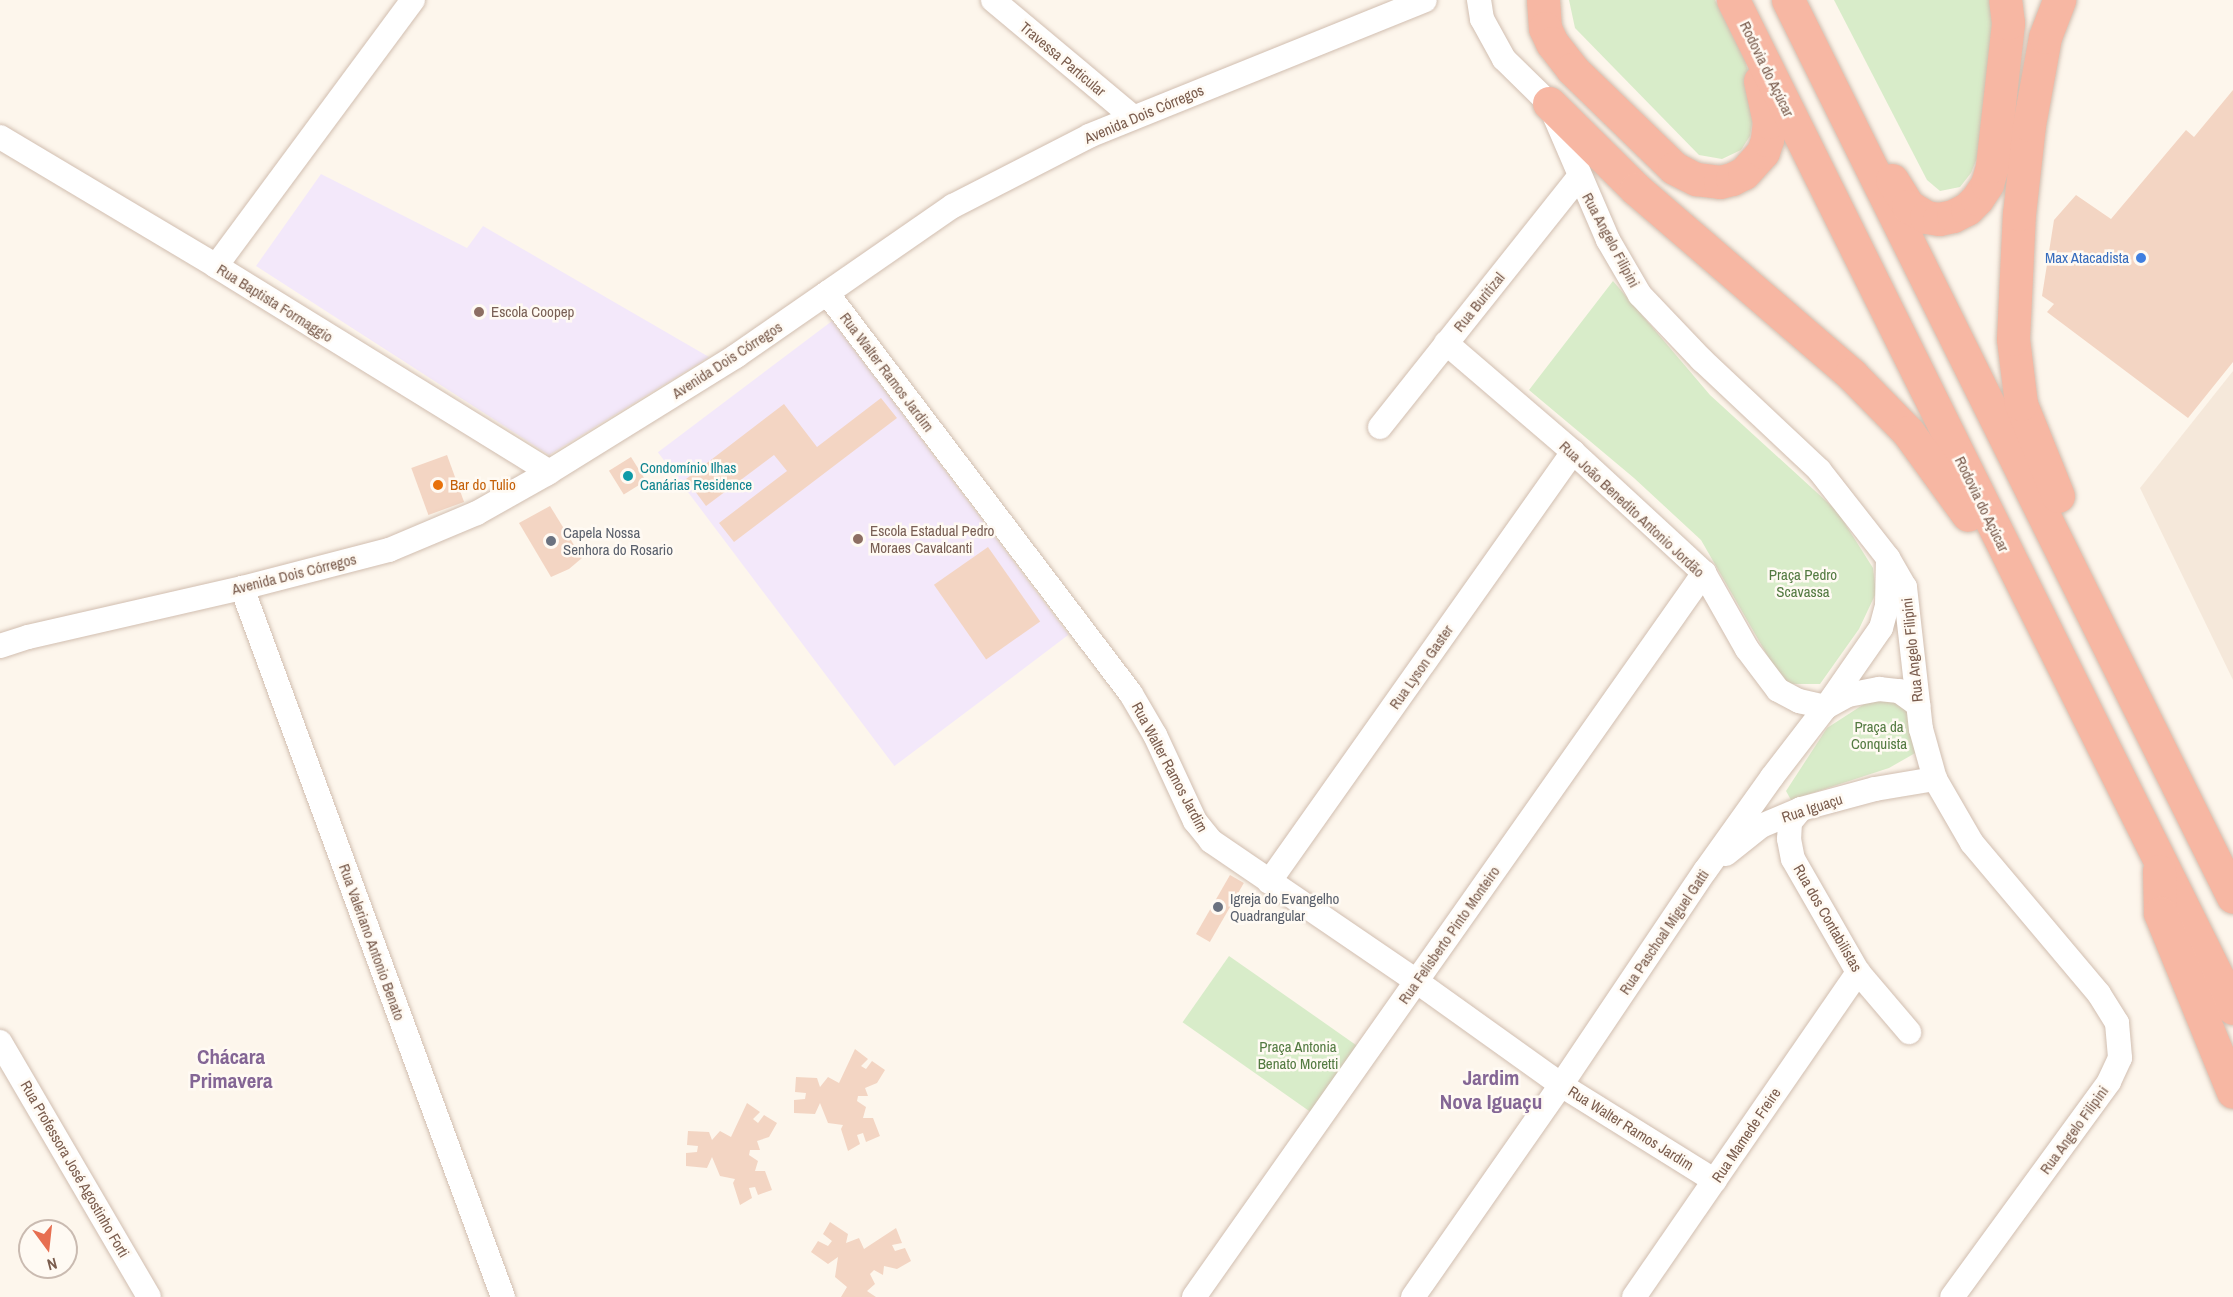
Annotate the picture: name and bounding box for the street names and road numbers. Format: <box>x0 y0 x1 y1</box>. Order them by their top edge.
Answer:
street label: Travessa Particular <box>1017 18 1109 100</box>
street label: Rodovia do Açúcar <box>1736 18 1798 120</box>
street label: Avenida Dois Córregos <box>1082 81 1206 147</box>
street label: Rua Angelo Filipini <box>1578 189 1644 291</box>
street label: Rua Baptista Formaggio <box>214 260 336 346</box>
street label: Rua Buritizal <box>1450 269 1508 335</box>
street label: Rua Walter Ramos Jardim <box>836 309 938 435</box>
street label: Avenida Dois Córregos <box>669 318 785 402</box>
street label: Rua João Benedito Antonio Jordão <box>1556 437 1708 581</box>
street label: Rodovia do Açúcar <box>1951 453 2013 555</box>
street label: Avenida Dois Córregos <box>230 550 358 598</box>
street label: Rua Angelo Filipini <box>1898 597 1926 703</box>
street label: Rua Lyson Gaster <box>1385 621 1457 713</box>
street label: Rua Walter Ramos Jardim <box>1128 699 1212 835</box>
street label: Rua Iguaçu <box>1779 790 1845 826</box>
street label: Rua Valeriano Antonio Benato <box>335 861 409 1023</box>
street label: Rua dos Contabilistas <box>1790 861 1866 975</box>
street label: Rua Felisberto Pinto Monteiro <box>1395 863 1503 1007</box>
street label: Rua Paschoal Miguel Gatti <box>1615 866 1713 998</box>
street label: Rua Professora José Agostinho Forti <box>17 1077 133 1261</box>
street label: Rua Walter Ramos Jardim <box>1565 1082 1697 1174</box>
street label: Rua Angelo Filipini <box>2036 1082 2112 1178</box>
street label: Rua Mamede Freire <box>1708 1084 1784 1186</box>

